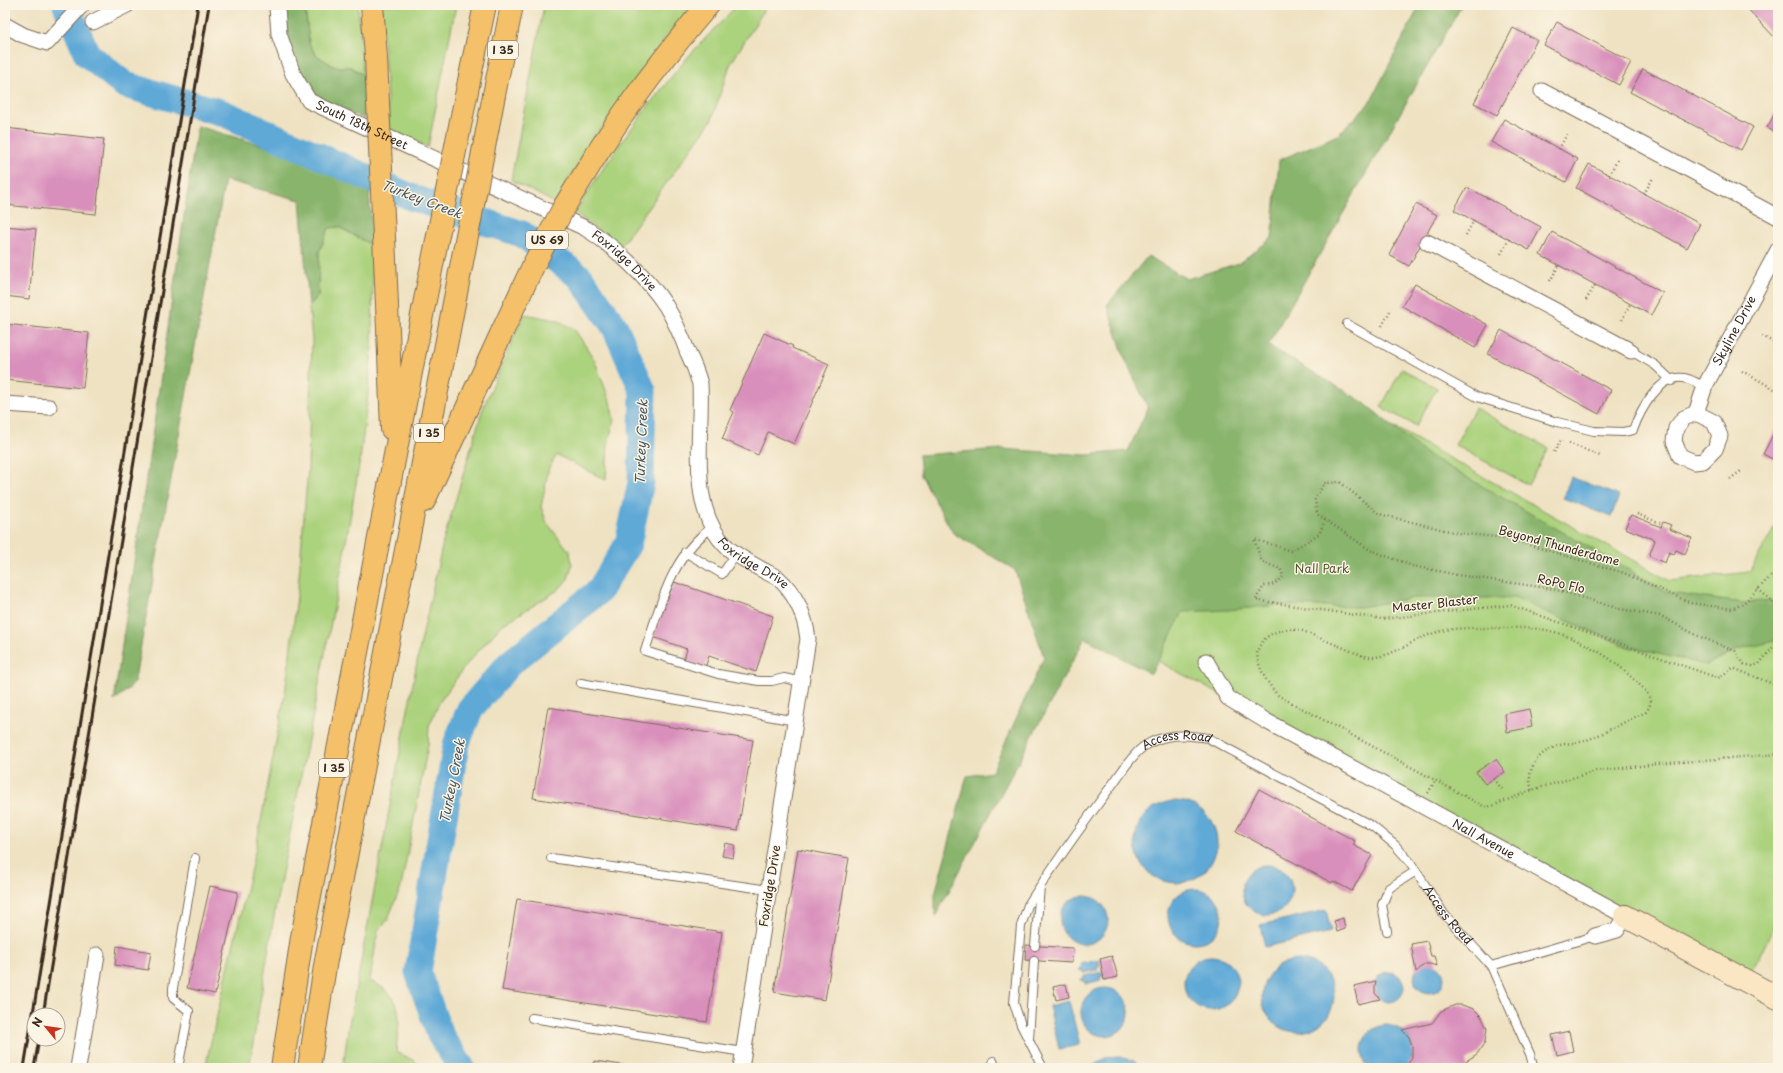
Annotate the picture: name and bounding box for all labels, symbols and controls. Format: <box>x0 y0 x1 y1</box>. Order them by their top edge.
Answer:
road number: I 35 <box>488 41 518 59</box>
street label: South 18th Street <box>313 95 411 153</box>
water label: Turkey Creek <box>379 174 466 223</box>
street label: Foxridge Drive <box>588 225 662 295</box>
road number: US 69 <box>526 231 568 249</box>
street label: Skyline Drive <box>1707 292 1760 369</box>
water label: Turkey Creek <box>630 398 652 485</box>
road number: I 35 <box>414 424 444 442</box>
street label: Beyond Thunderdome <box>1497 520 1622 570</box>
street label: Foxridge Drive <box>714 533 794 592</box>
park label: Nall Park <box>1295 559 1349 577</box>
street label: RoPo Flo <box>1536 569 1587 597</box>
street label: Master Blaster <box>1391 590 1479 616</box>
street label: Access Road <box>1138 725 1216 754</box>
water label: Turkey Creek <box>434 736 469 824</box>
road number: I 35 <box>319 759 349 777</box>
street label: Nall Avenue <box>1450 814 1519 863</box>
street label: Foxridge Drive <box>754 844 784 928</box>
street label: Access Road <box>1420 881 1477 948</box>
north arrow <box>26 1007 66 1047</box>
text: N <box>27 1014 47 1030</box>

